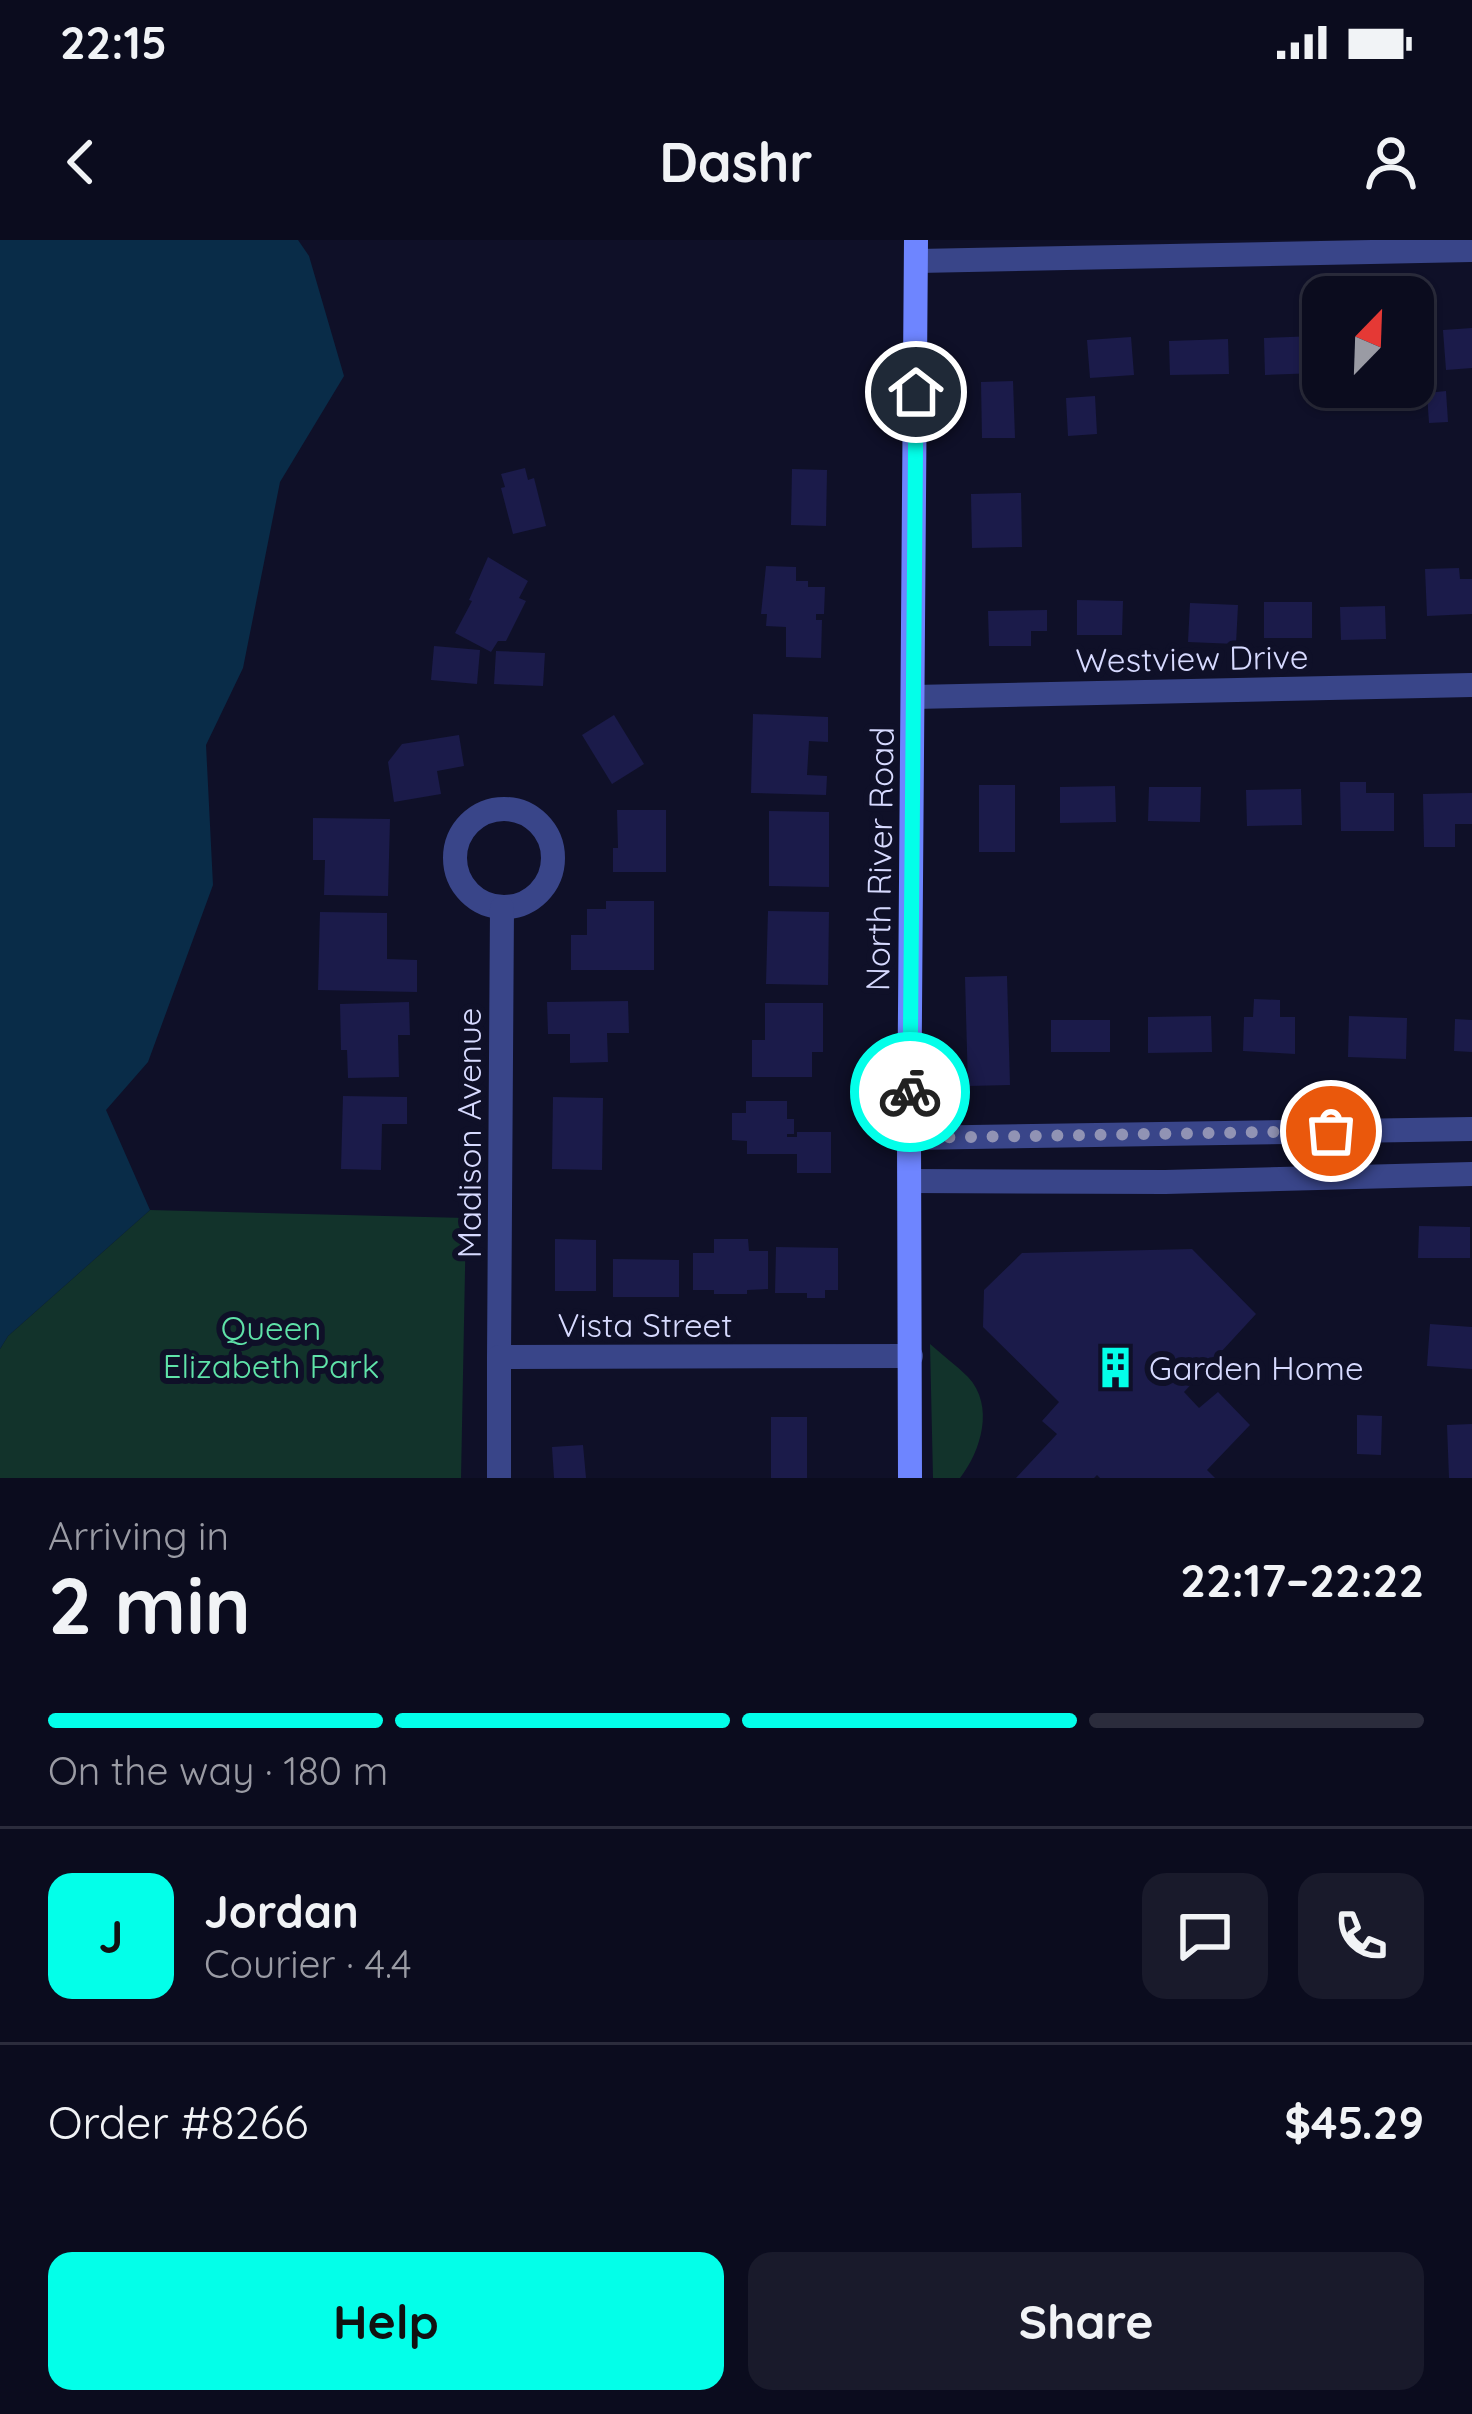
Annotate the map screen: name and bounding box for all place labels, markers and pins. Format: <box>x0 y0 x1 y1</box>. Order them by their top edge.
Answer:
pin <box>865 341 967 443</box>
pin <box>1280 1080 1382 1182</box>
building icon: Garden Home <box>1092 1344 1138 1390</box>
place label: Garden Home <box>1149 1347 1364 1388</box>

